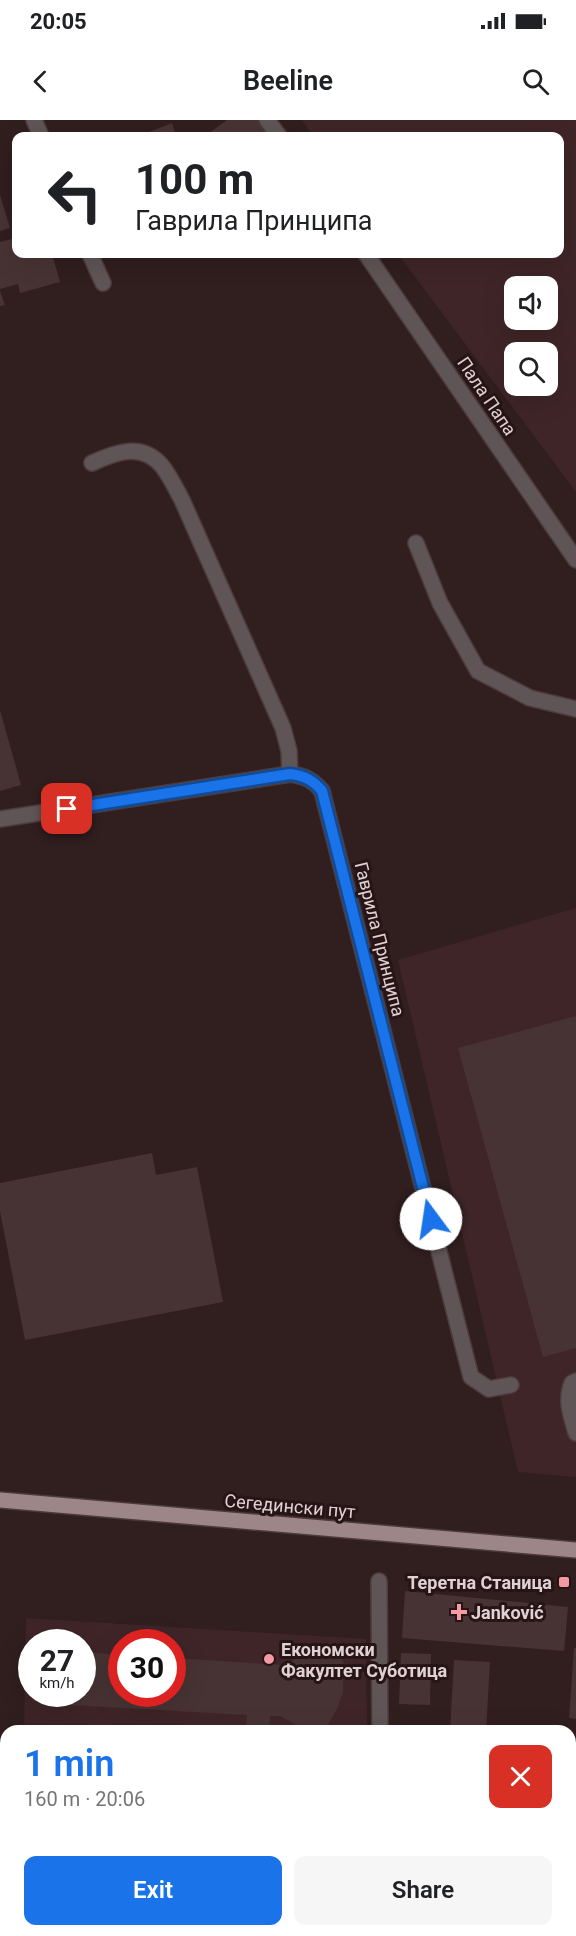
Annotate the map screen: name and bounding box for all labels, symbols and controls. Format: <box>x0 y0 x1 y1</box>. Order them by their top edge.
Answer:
text: 20:05 <box>30 9 87 34</box>
icon: back <box>24 65 57 98</box>
text: Beeline <box>243 65 333 97</box>
icon: search <box>519 65 552 98</box>
text: 100 m <box>135 155 254 204</box>
icon: left <box>36 156 114 234</box>
text: Гаврила Принципа <box>135 205 373 237</box>
map controls <box>504 276 558 396</box>
button: sound <box>504 276 558 330</box>
button: search <box>504 342 558 396</box>
street label: Пала Папа <box>453 353 521 439</box>
pin <box>41 783 92 834</box>
icon: arrive <box>50 792 83 825</box>
street label: Гаврила Принципа <box>351 860 409 1018</box>
position arrow <box>399 1187 463 1251</box>
street label: Сегедински пут <box>224 1490 357 1522</box>
place label: Теретна Станица <box>407 1572 552 1593</box>
marker: Теретна Станица <box>557 1575 571 1589</box>
place label: Janković <box>471 1602 544 1623</box>
marker: Janković <box>452 1605 466 1619</box>
speed limit sign: 30 <box>108 1629 186 1707</box>
place label: Економски Факултет Суботица <box>281 1639 448 1681</box>
text: 27 <box>40 1643 74 1678</box>
marker: Економски Факултет Суботица <box>262 1652 276 1666</box>
text: km/h <box>39 1674 75 1692</box>
text: 1 min <box>24 1743 114 1785</box>
button: close <box>489 1745 552 1808</box>
text: 160 m · 20:06 <box>24 1787 145 1811</box>
button: Exit <box>24 1856 282 1925</box>
button: Share <box>294 1856 552 1925</box>

